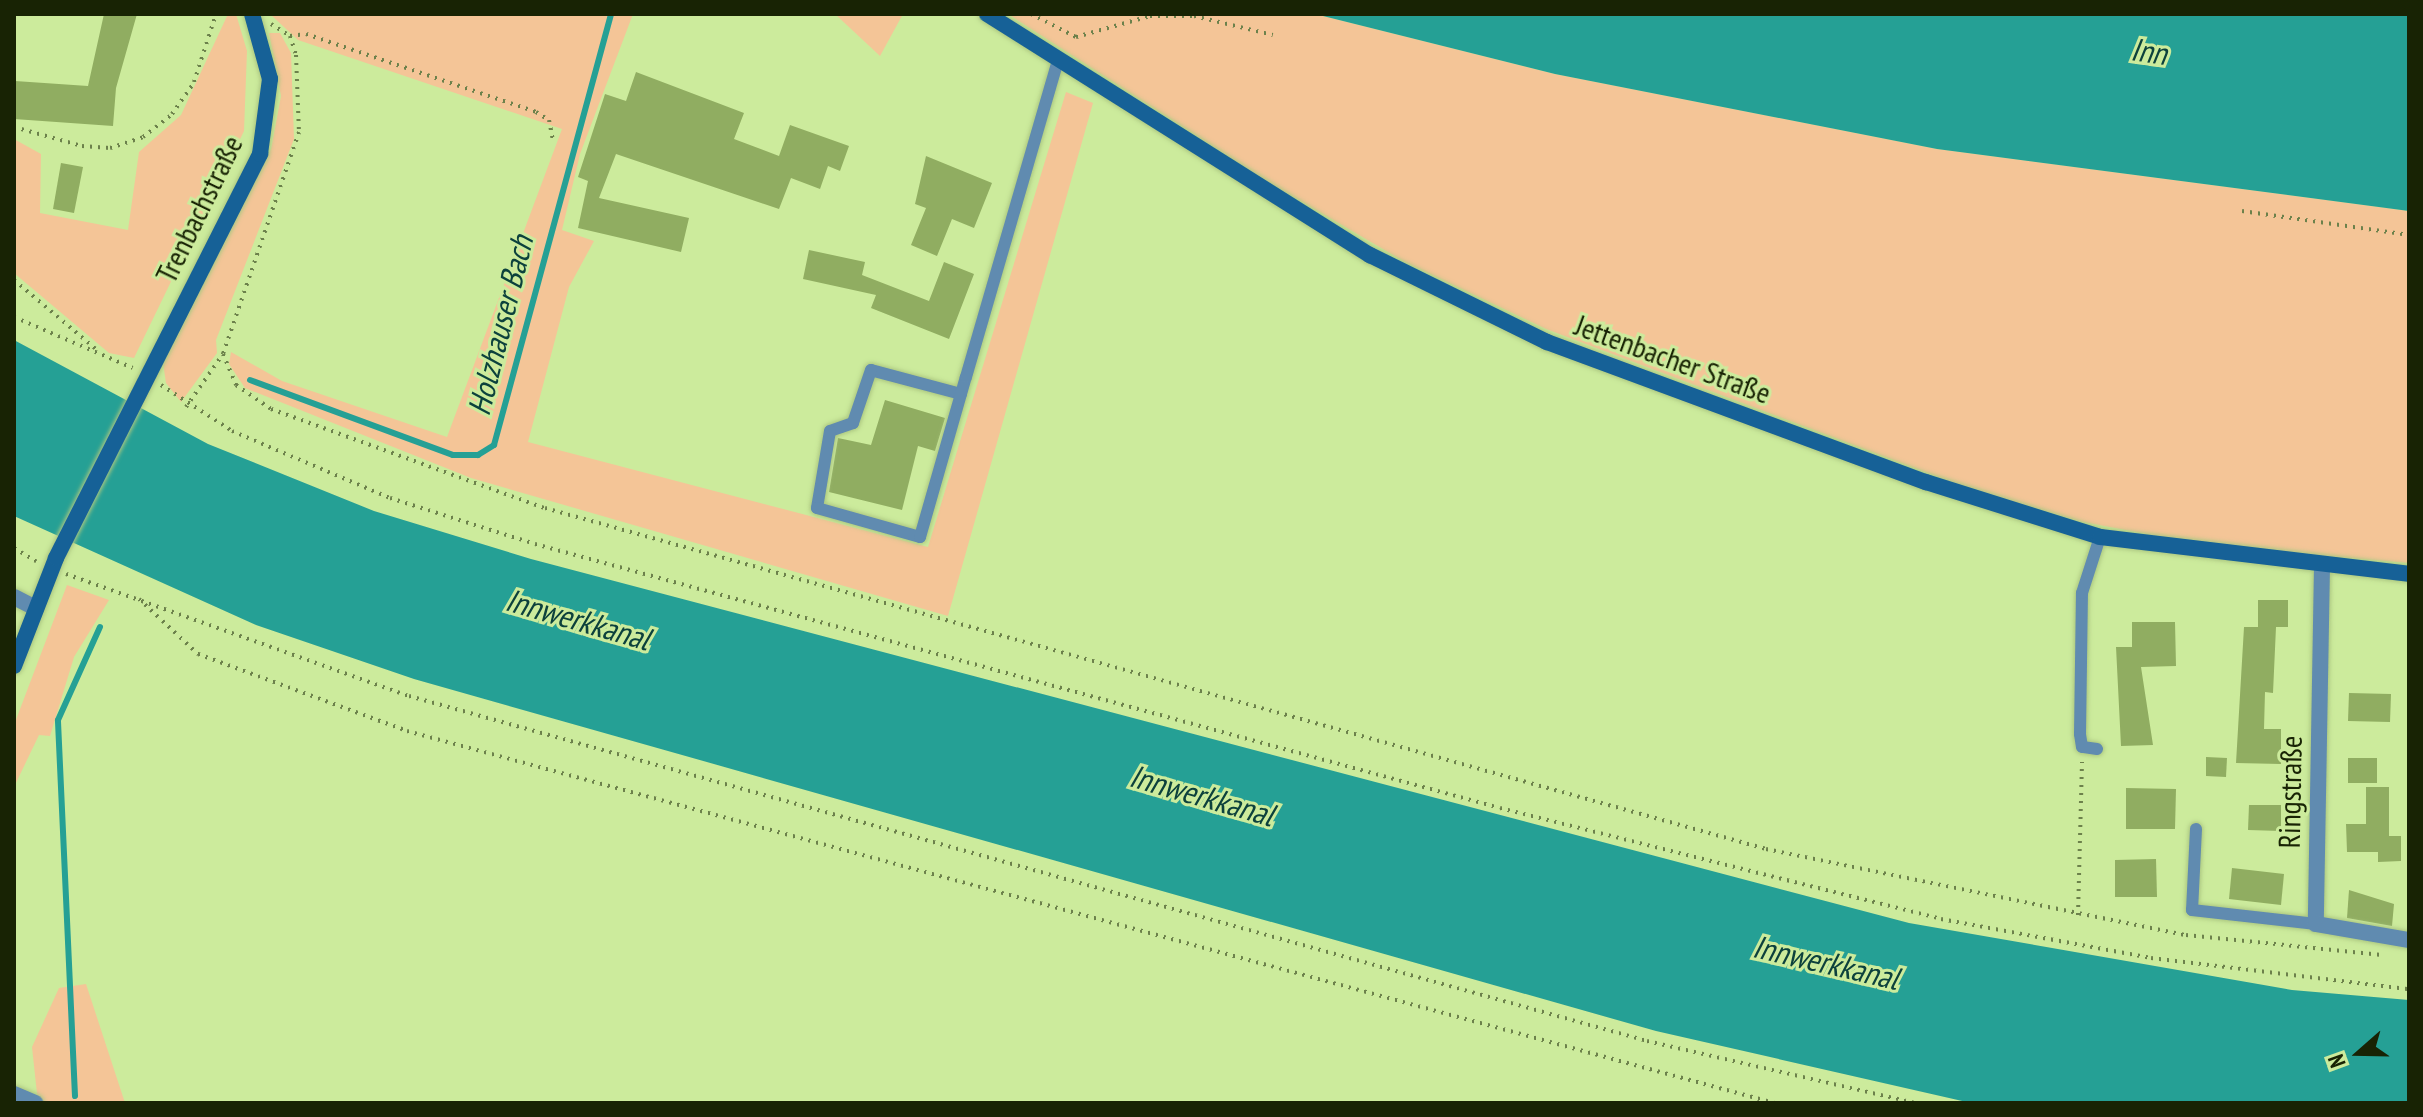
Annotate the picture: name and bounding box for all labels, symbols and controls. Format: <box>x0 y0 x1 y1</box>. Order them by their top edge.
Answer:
water label: Inn <box>2129 30 2169 72</box>
street label: Trenbachstraße <box>148 130 250 288</box>
water label: Holzhauser Bach <box>459 231 541 419</box>
street label: Jettenbacher Straße <box>1570 307 1776 411</box>
water label: Innwerkkanal <box>502 580 654 658</box>
street label: Ringstraße <box>2271 735 2309 849</box>
water label: Innwerkkanal <box>1126 756 1278 834</box>
water label: Innwerkkanal <box>1750 927 1902 997</box>
north arrow <box>2319 1013 2399 1093</box>
text: N <box>2321 1051 2352 1072</box>

